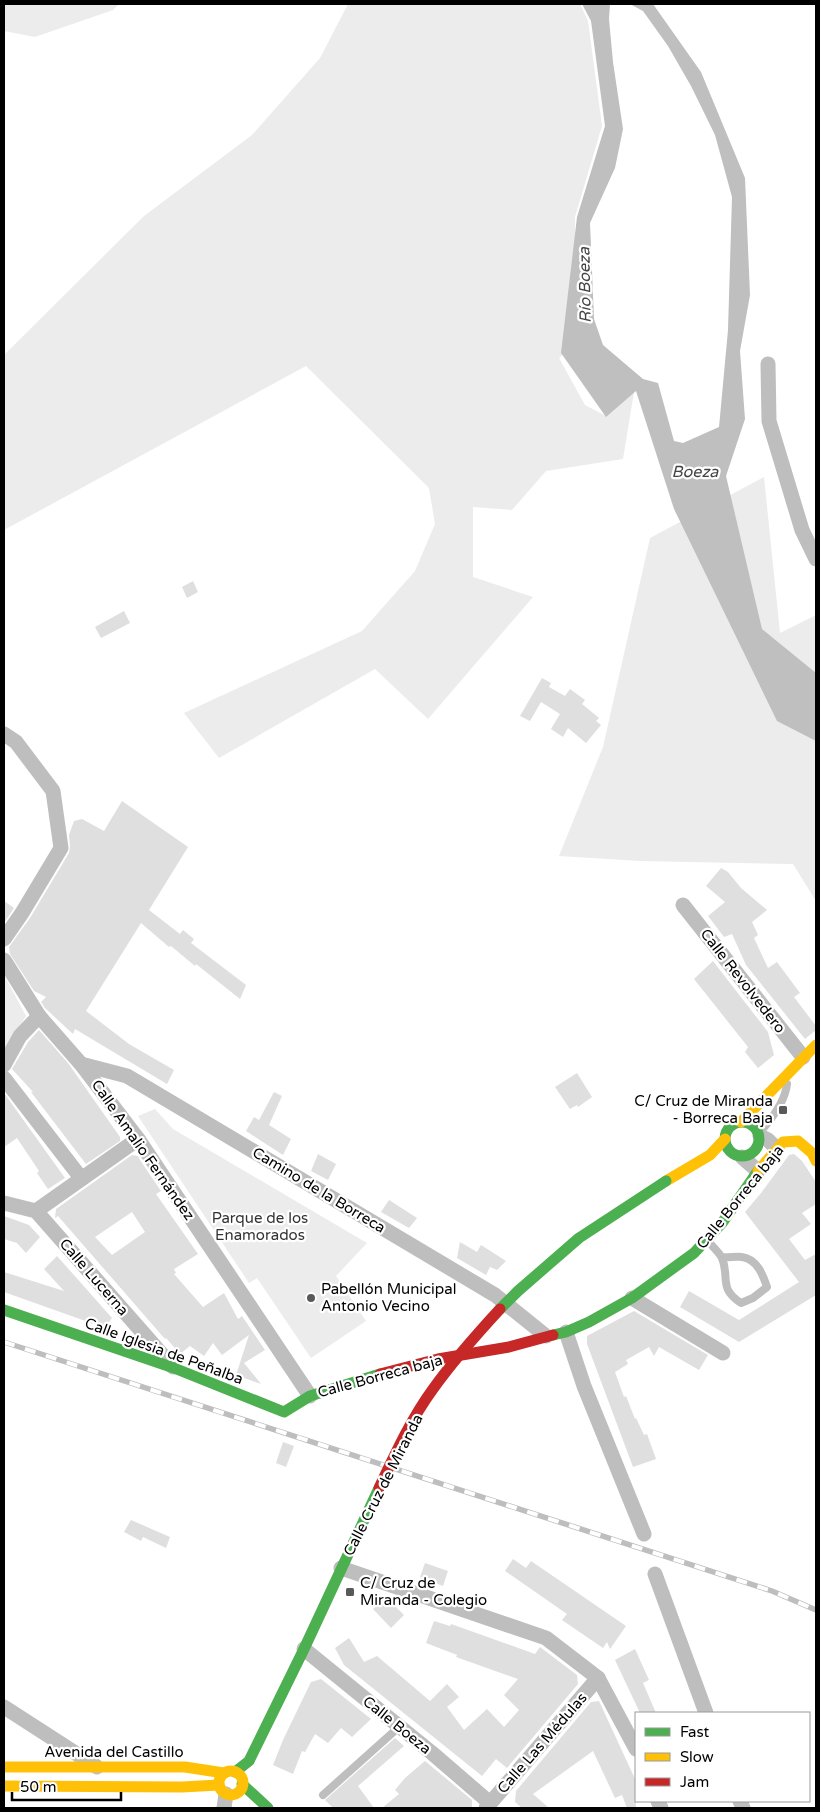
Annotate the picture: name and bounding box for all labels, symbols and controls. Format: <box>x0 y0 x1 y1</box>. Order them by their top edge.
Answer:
water label: Río Boeza <box>574 246 596 323</box>
water label: Boeza <box>672 462 719 482</box>
street label: Calle Revolvedero <box>697 925 789 1037</box>
street label: Calle Amalio Fernández <box>88 1076 198 1224</box>
place label: C/ Cruz de Miranda - Borreca Baja <box>634 1092 773 1127</box>
marker: C/ Cruz de Miranda - Borreca Baja <box>777 1104 789 1116</box>
street label: Calle Borreca baja <box>693 1141 787 1253</box>
street label: Camino de la Borreca <box>249 1143 389 1237</box>
park label: Parque de los Enamorados <box>212 1209 308 1244</box>
street label: Calle Lucerna <box>56 1235 132 1319</box>
place label: Pabellón Municipal Antonio Vecino <box>321 1280 456 1315</box>
marker: Pabellón Municipal Antonio Vecino <box>305 1292 317 1304</box>
street label: Calle Iglesia de Peñalba <box>82 1314 246 1388</box>
street label: Calle Borreca baja <box>316 1351 444 1401</box>
street label: Calle Cruz de Miranda <box>339 1411 427 1559</box>
place label: C/ Cruz de Miranda - Colegio <box>360 1574 487 1609</box>
marker: C/ Cruz de Miranda - Colegio <box>344 1586 356 1598</box>
street label: Calle Las Médulas <box>493 1689 591 1797</box>
street label: Calle Boeza <box>359 1692 435 1758</box>
legend <box>635 1712 810 1802</box>
text: Fast <box>680 1723 710 1741</box>
street label: Avenida del Castillo <box>44 1743 184 1761</box>
text: Slow <box>680 1748 714 1766</box>
scale bar <box>12 1770 121 1802</box>
text: Jam <box>680 1773 709 1791</box>
text: 50 m <box>20 1778 57 1796</box>

